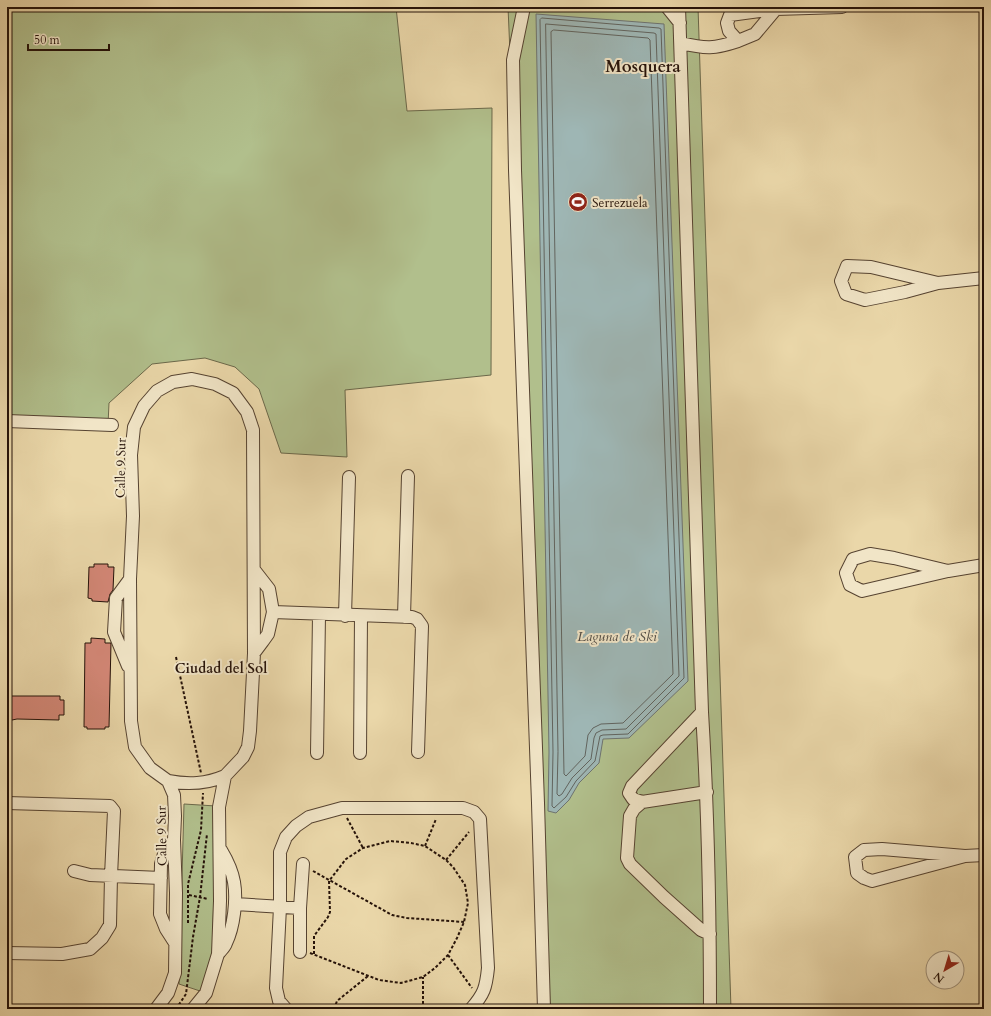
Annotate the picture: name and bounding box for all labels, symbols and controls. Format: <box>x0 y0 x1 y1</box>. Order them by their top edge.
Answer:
scale bar <box>28 26 109 52</box>
text: 50 m <box>34 32 61 48</box>
district label: Mosquera <box>605 55 681 78</box>
sports icon: Serrezuela <box>567 191 589 213</box>
place label: Serrezuela <box>592 194 648 212</box>
street label: Calle 9 Sur <box>111 438 131 498</box>
water label: Laguna de Ski <box>577 627 657 646</box>
district label: Ciudad del Sol <box>175 659 267 678</box>
street label: Calle 9 Sur <box>152 806 172 866</box>
north arrow <box>925 950 965 990</box>
text: N <box>930 968 948 986</box>

